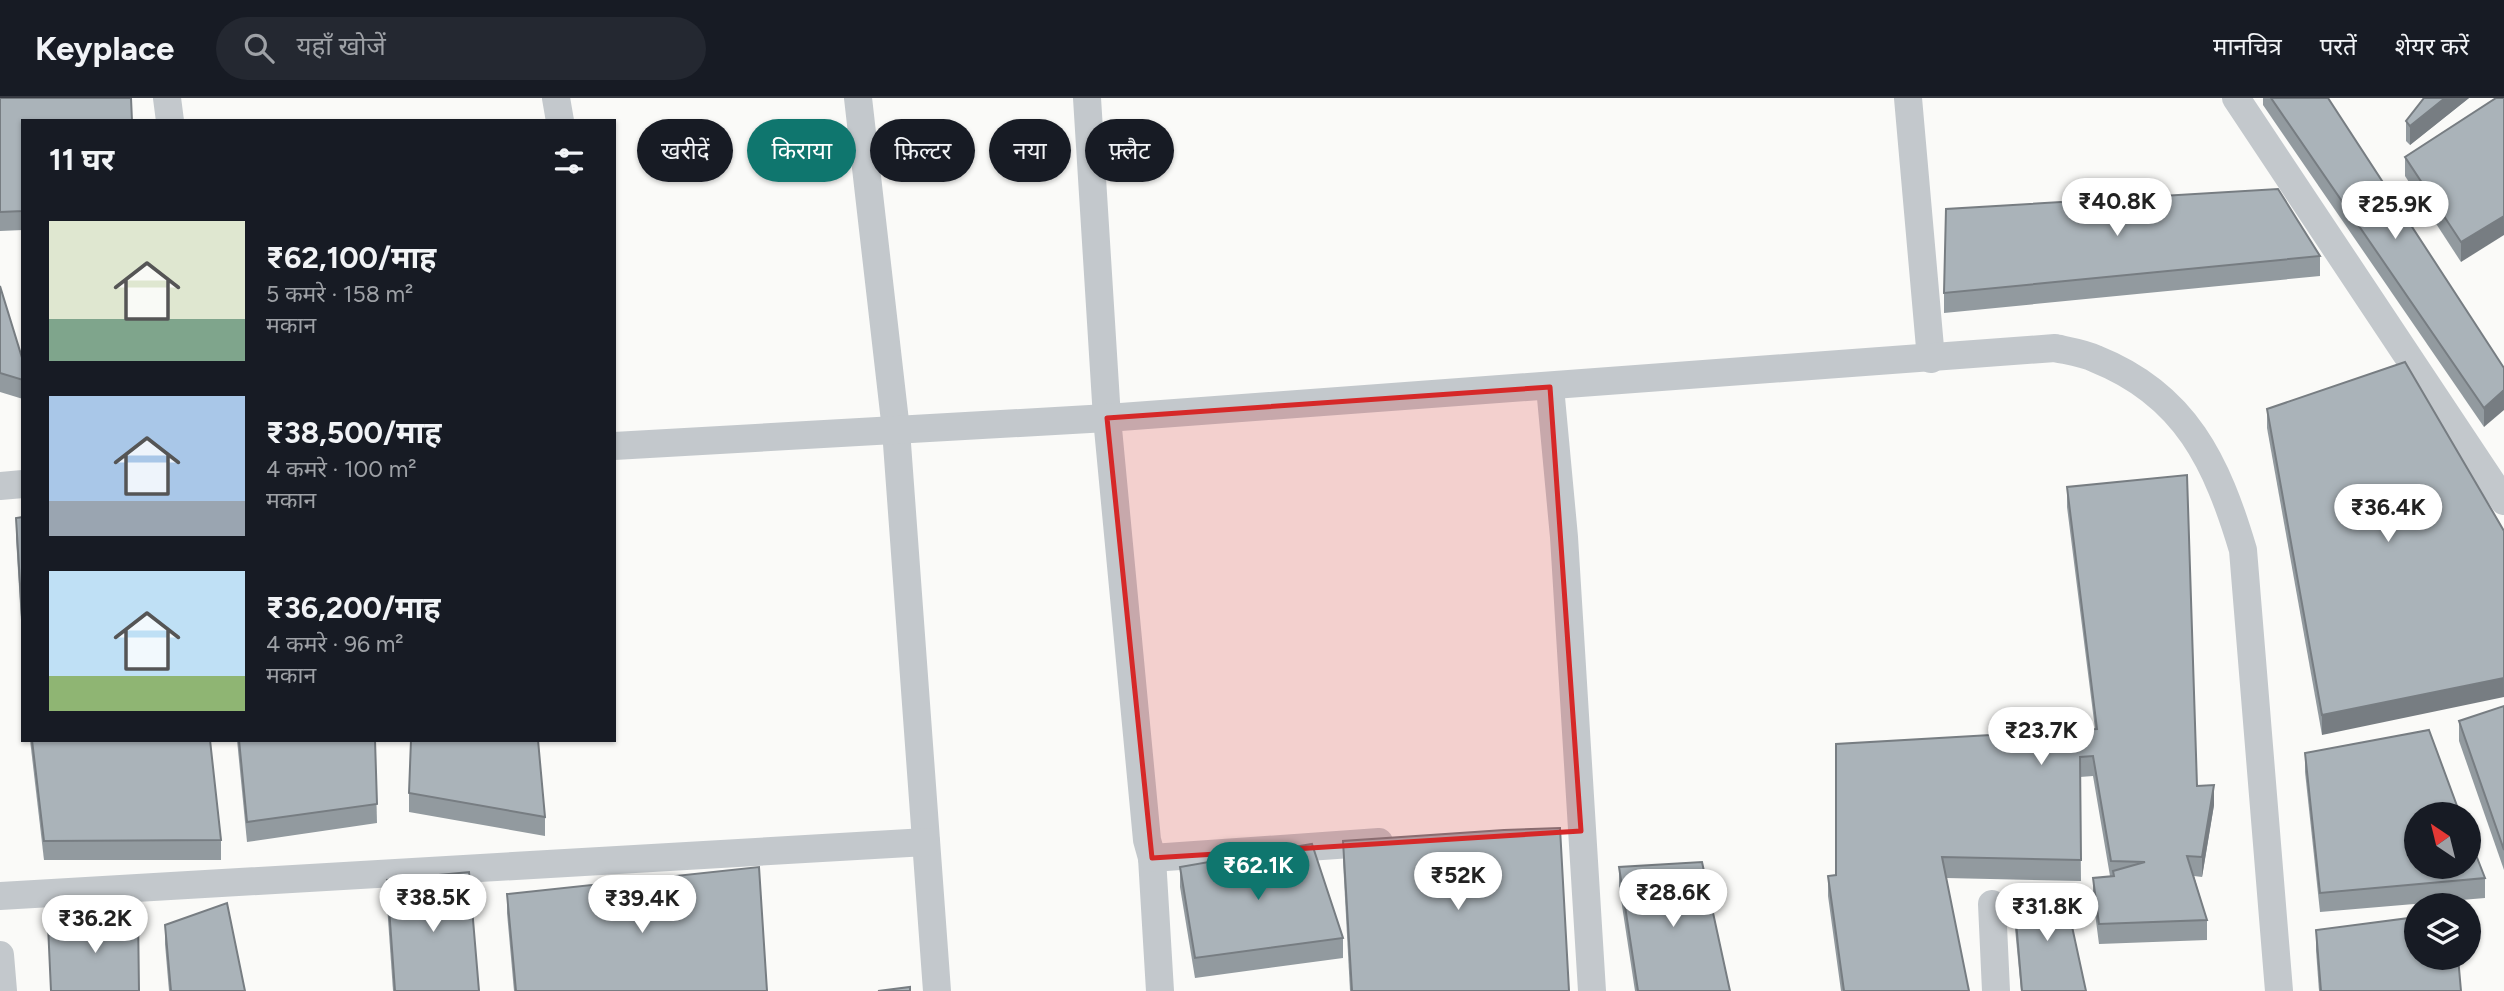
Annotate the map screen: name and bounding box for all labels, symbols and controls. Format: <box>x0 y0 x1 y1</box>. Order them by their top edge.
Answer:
search box <box>216 17 706 80</box>
text: Keyplace <box>35 29 174 68</box>
icon: search <box>240 29 278 67</box>
text: यहाँ खोजें <box>296 30 386 62</box>
text: मानचित्र <box>2213 32 2282 61</box>
text: परतें <box>2320 32 2357 61</box>
text: शेयर करें <box>2395 32 2469 61</box>
chip: खरीदें <box>637 119 733 182</box>
chip: किराया <box>747 119 856 182</box>
chip: फ़िल्टर <box>870 119 975 182</box>
chip: नया <box>989 119 1071 182</box>
chip: फ़्लैट <box>1085 119 1174 182</box>
text: 11 घर <box>49 141 114 178</box>
icon: filters <box>550 142 588 180</box>
pin: ₹40.8K <box>2060 178 2174 238</box>
pin: ₹25.9K <box>2338 181 2452 241</box>
text: ₹40.8K <box>2078 187 2156 215</box>
text: ₹25.9K <box>2358 190 2432 218</box>
text: ₹62,100/माह <box>266 239 436 276</box>
icon: home <box>105 249 189 333</box>
text: 5 कमरे · 158 m² <box>266 280 413 308</box>
text: मकान <box>266 311 316 339</box>
text: ₹38,500/माह <box>266 414 441 451</box>
icon: home <box>105 424 189 508</box>
text: 4 कमरे · 100 m² <box>266 455 417 483</box>
pin: ₹36.4K <box>2331 484 2445 544</box>
text: मकान <box>266 486 316 514</box>
text: ₹36.4K <box>2350 493 2426 521</box>
text: ₹36,200/माह <box>266 589 440 626</box>
icon: home <box>105 599 189 683</box>
text: 4 कमरे · 96 m² <box>266 630 404 658</box>
text: मकान <box>266 661 316 689</box>
pin: ₹23.7K <box>1984 708 2098 767</box>
text: ₹23.7K <box>2004 716 2078 744</box>
north arrow <box>2404 802 2482 878</box>
map controls <box>2404 802 2481 970</box>
pin: ₹62.1K <box>1201 842 1315 902</box>
text: ₹62.1K <box>1222 851 1294 879</box>
pin: ₹52K <box>1417 852 1499 912</box>
text: ₹52K <box>1430 861 1486 889</box>
pin: ₹28.6K <box>1616 870 1730 929</box>
pin: ₹38.5K <box>376 874 490 934</box>
pin: ₹39.4K <box>585 876 699 935</box>
text: ₹28.6K <box>1635 878 1711 906</box>
text: ₹38.5K <box>395 883 471 911</box>
text: ₹39.4K <box>604 884 680 912</box>
pin: ₹31.8K <box>1990 884 2104 943</box>
text: ₹31.8K <box>2011 892 2083 920</box>
button: layers <box>2404 893 2481 970</box>
pin: ₹36.2K <box>38 896 152 955</box>
text: ₹36.2K <box>58 904 132 932</box>

